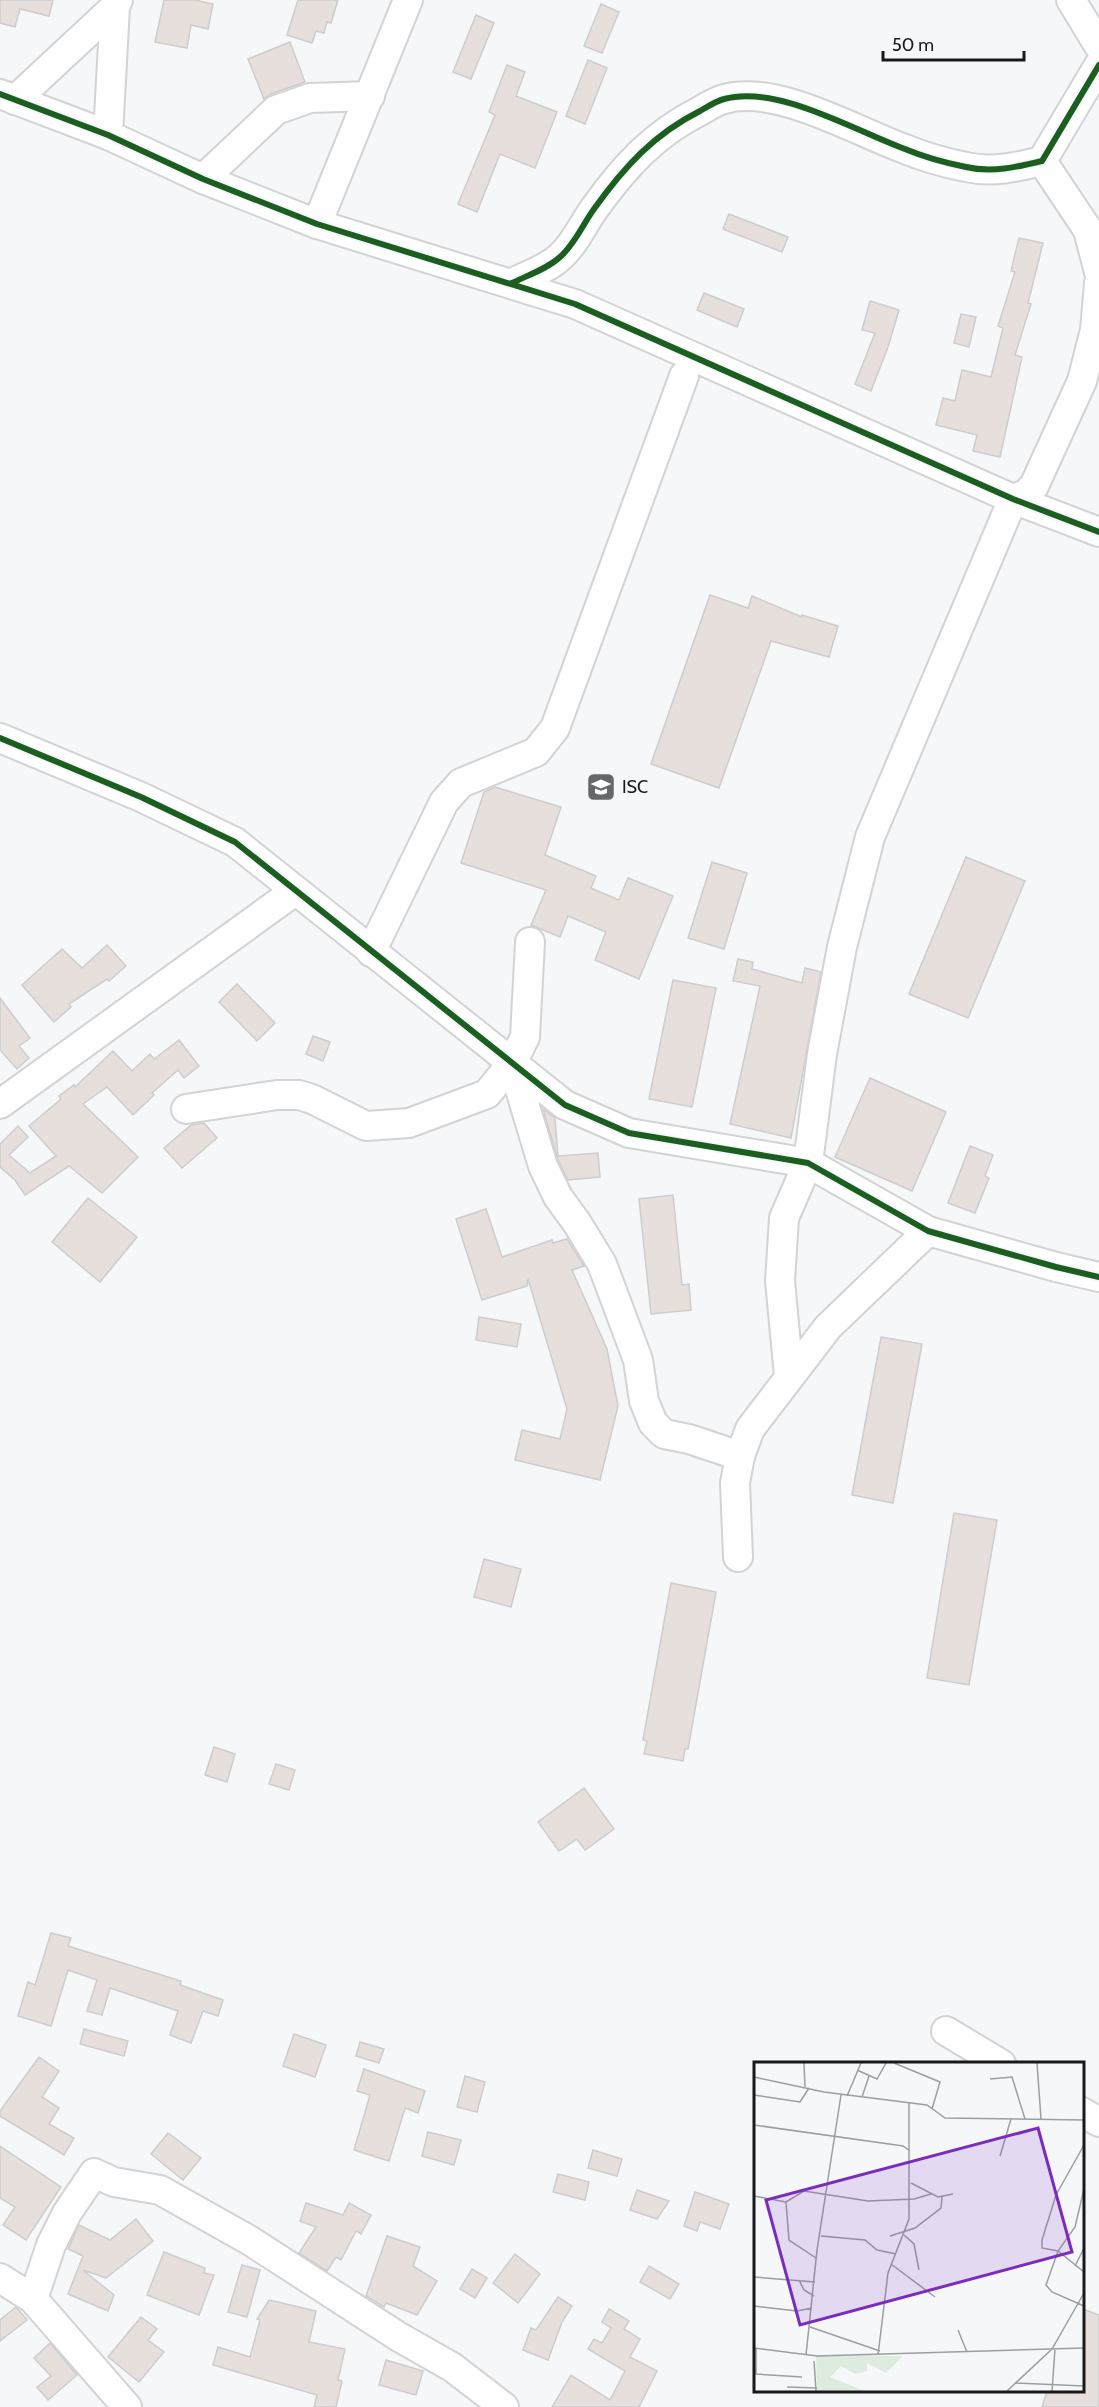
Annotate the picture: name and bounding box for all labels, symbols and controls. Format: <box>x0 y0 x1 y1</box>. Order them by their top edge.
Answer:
scale bar <box>883 24 1024 62</box>
text: 50 m <box>892 34 934 56</box>
school or university icon: ISC <box>585 771 617 803</box>
place label: ISC <box>622 776 648 798</box>
inset map <box>754 2062 1084 2392</box>

